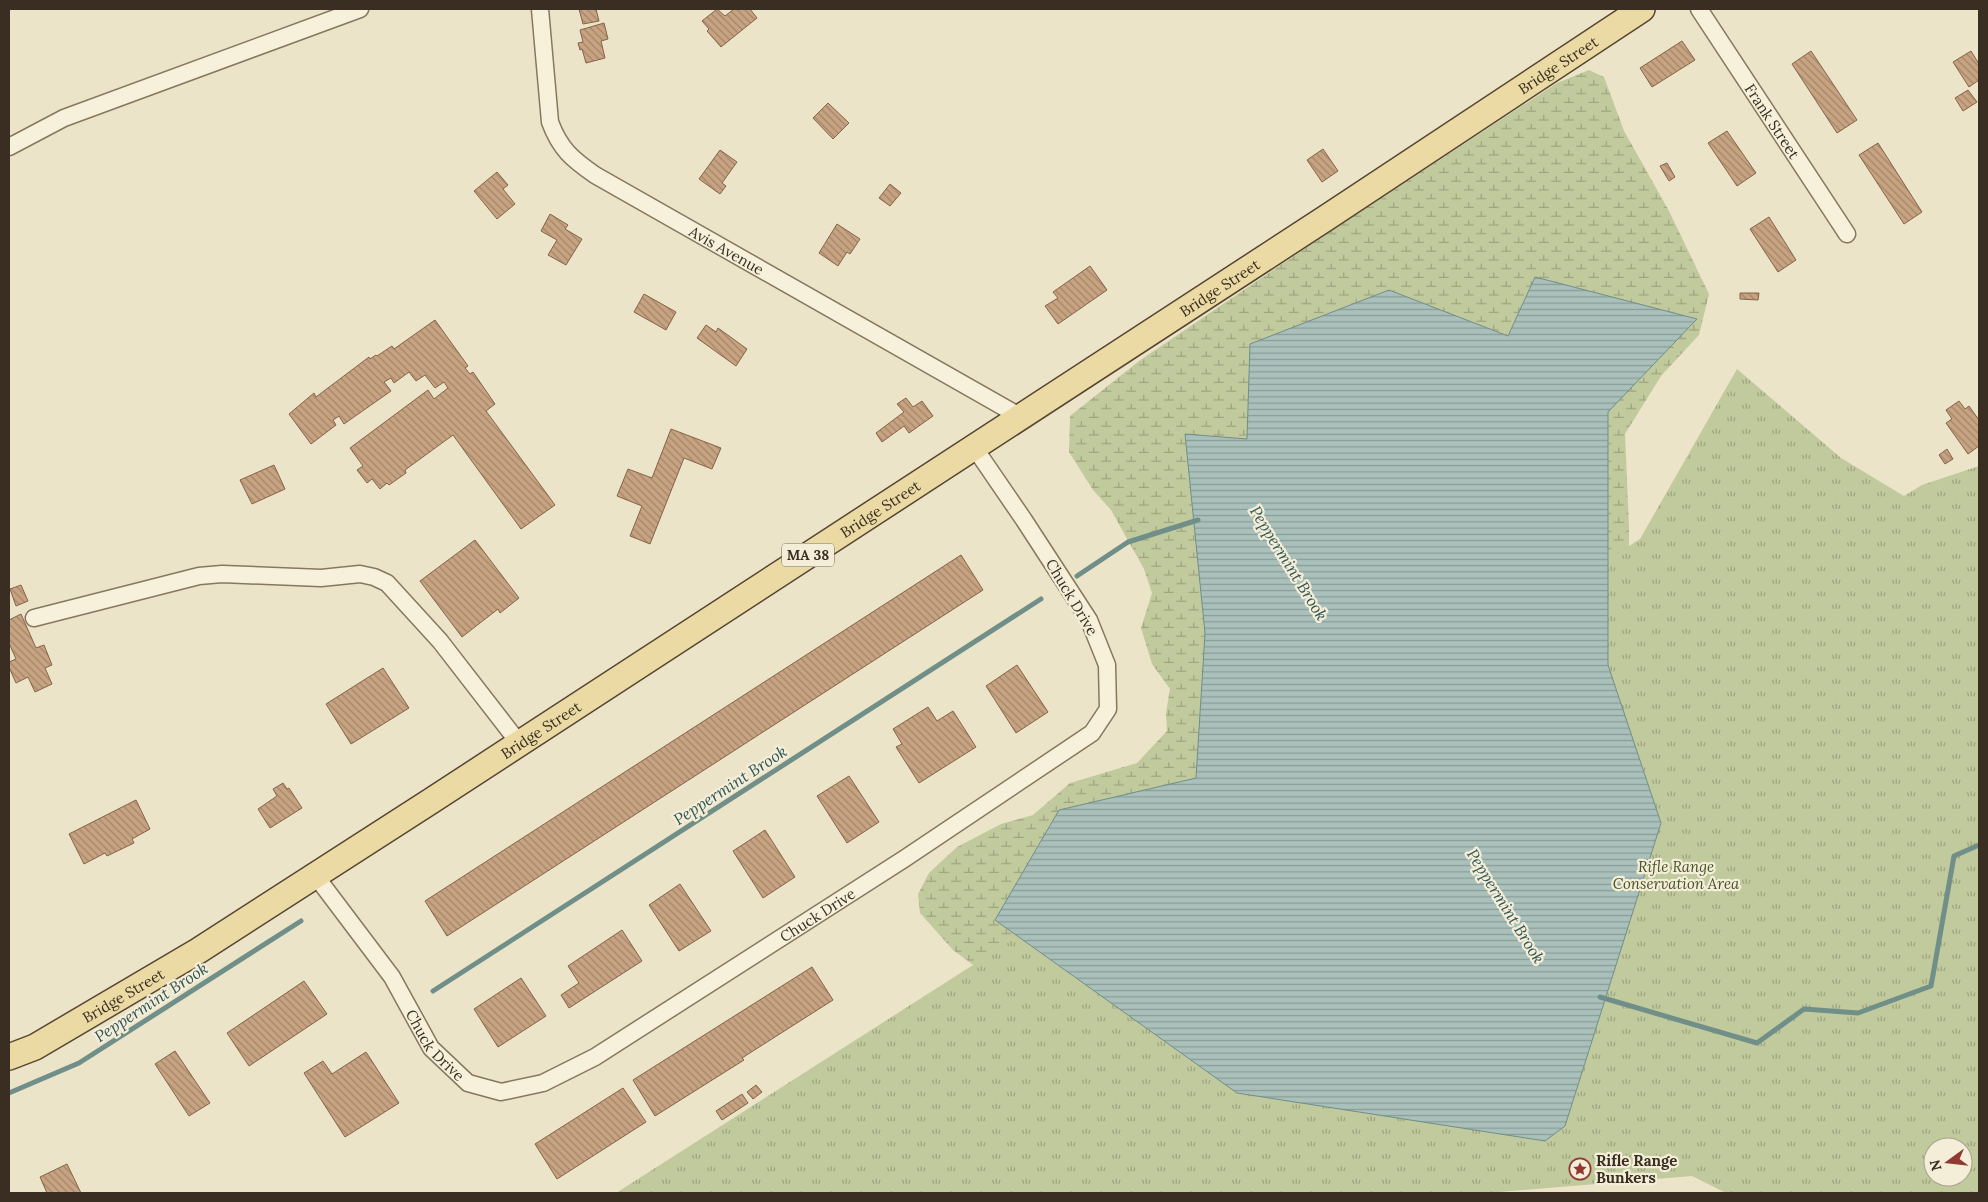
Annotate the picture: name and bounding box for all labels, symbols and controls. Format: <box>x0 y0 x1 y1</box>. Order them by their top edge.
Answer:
street label: Bridge Street <box>1514 31 1601 98</box>
street label: Frank Street <box>1741 80 1804 162</box>
street label: Avis Avenue <box>685 221 767 279</box>
street label: Bridge Street <box>1176 254 1263 320</box>
street label: Bridge Street <box>836 475 924 542</box>
water label: Peppermint Brook <box>1246 502 1332 624</box>
road number: MA 38 <box>782 544 834 566</box>
street label: Chuck Drive <box>1042 555 1102 639</box>
street label: Bridge Street <box>497 696 584 763</box>
water label: Peppermint Brook <box>670 741 790 829</box>
water label: Peppermint Brook <box>1463 845 1549 967</box>
park label: Rifle Range Conservation Area <box>1613 857 1740 893</box>
street label: Chuck Drive <box>776 883 859 946</box>
water label: Peppermint Brook <box>91 958 211 1046</box>
street label: Bridge Street <box>79 964 168 1027</box>
street label: Chuck Drive <box>402 1006 469 1085</box>
north arrow <box>1923 1137 1973 1187</box>
place label: Rifle Range Bunkers <box>1596 1151 1677 1187</box>
place icon: Rifle Range Bunkers <box>1568 1157 1592 1181</box>
text: N <box>1925 1158 1946 1173</box>

